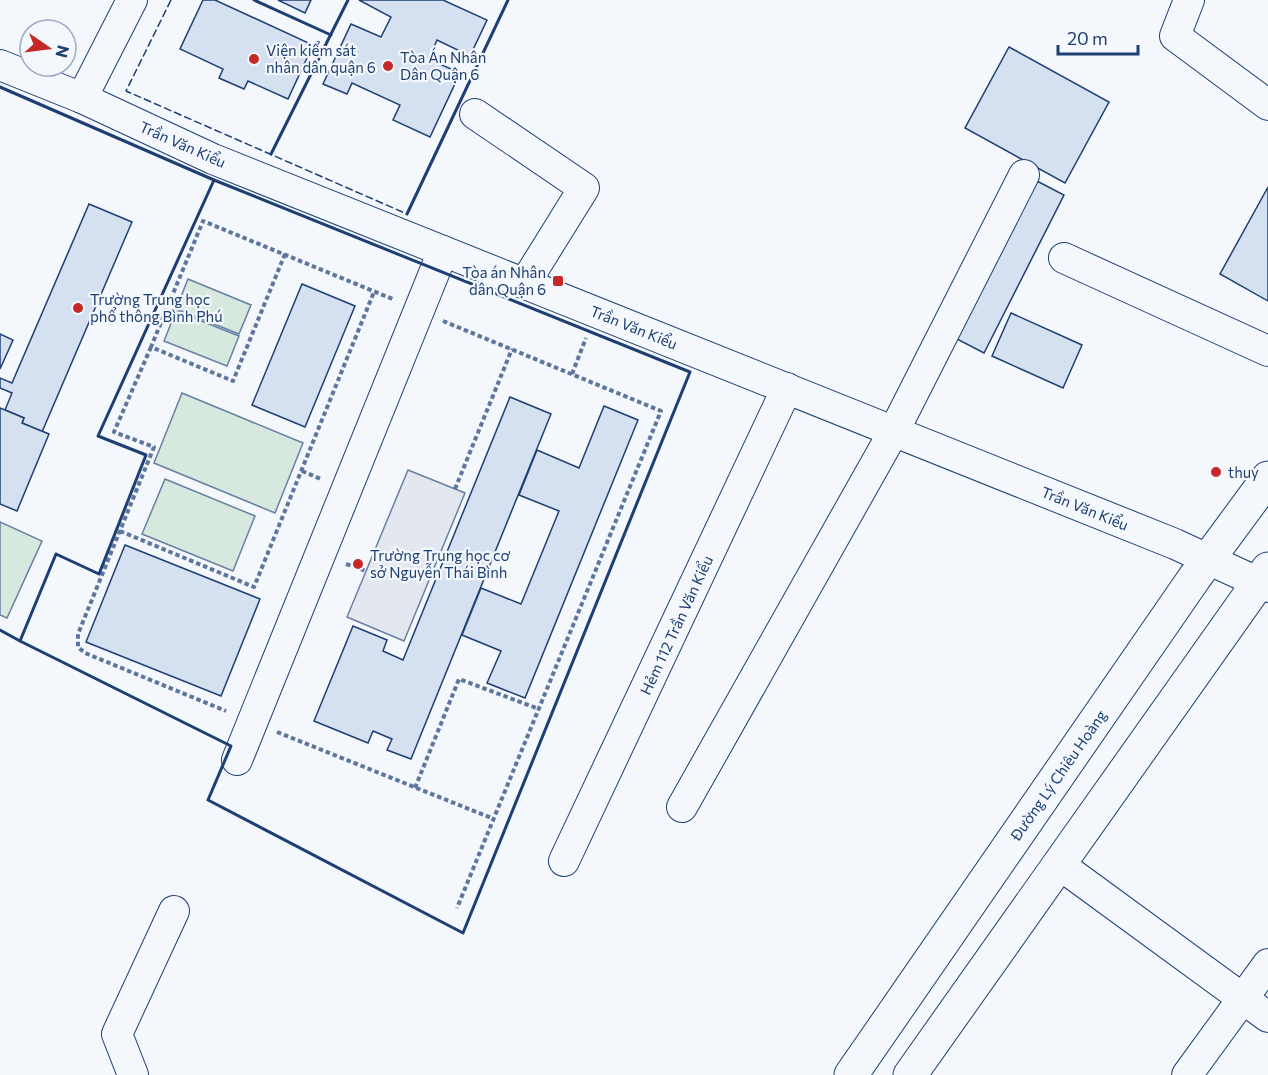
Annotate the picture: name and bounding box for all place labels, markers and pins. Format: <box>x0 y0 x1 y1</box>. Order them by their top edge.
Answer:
place label: Viện kiểm sát nhân dân quận 6 <box>266 41 376 76</box>
place label: Tòa Án Nhân Dân Quận 6 <box>400 47 486 83</box>
marker: Viện kiểm sát nhân dân quận 6 <box>247 52 261 66</box>
marker: Tòa Án Nhân Dân Quận 6 <box>381 59 395 73</box>
place label: Tòa án Nhân dân Quận 6 <box>462 263 546 298</box>
marker: Tòa án Nhân dân Quận 6 <box>551 274 565 288</box>
place label: Trường Trung học phổ thông Bình Phú <box>90 290 223 325</box>
marker: Trường Trung học phổ thông Bình Phú <box>71 301 85 315</box>
place label: thuy <box>1228 463 1259 481</box>
marker: thuy <box>1209 465 1223 479</box>
place label: Trường Trung học cơ sở Nguyễn Thái Bình <box>370 546 511 581</box>
marker: Trường Trung học cơ sở Nguyễn Thái Bình <box>351 557 365 571</box>

